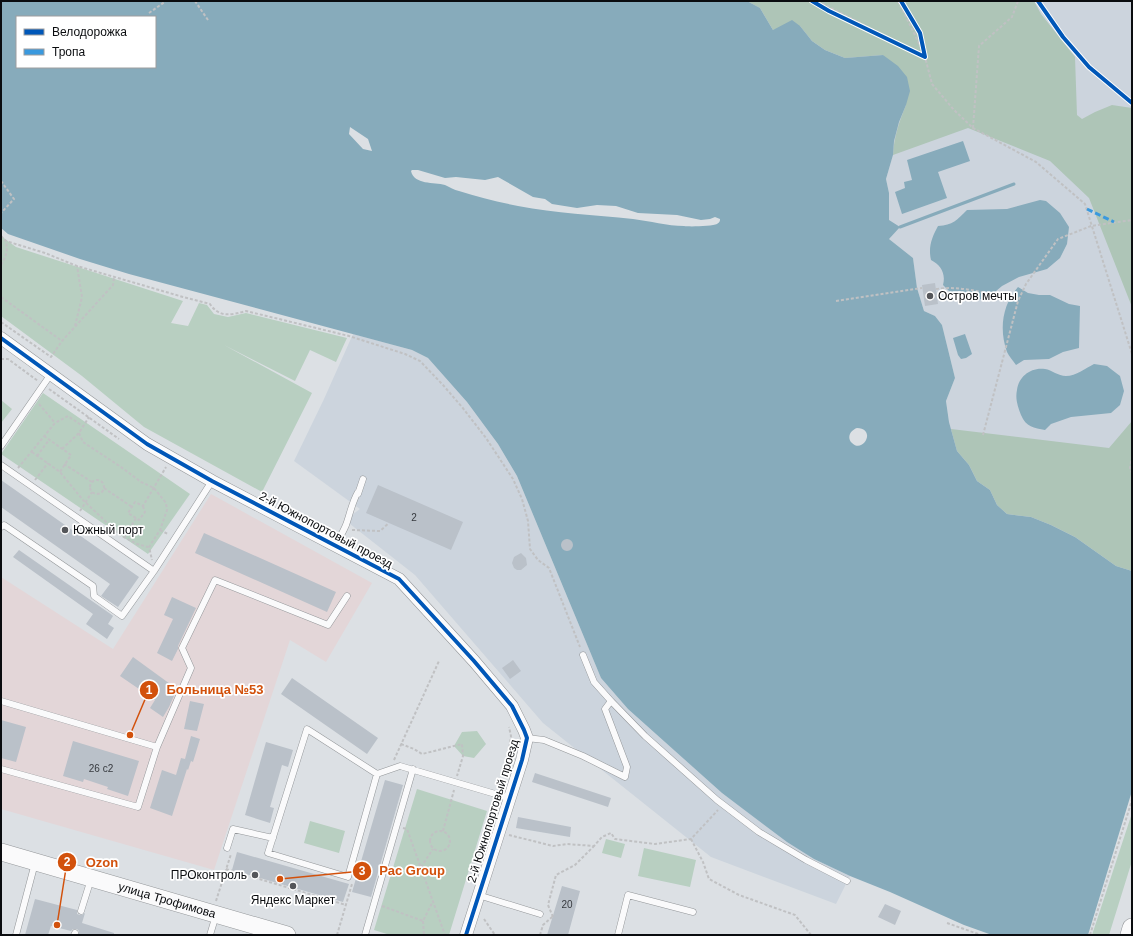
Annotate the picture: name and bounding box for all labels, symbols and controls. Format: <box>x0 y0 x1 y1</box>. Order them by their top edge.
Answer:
legend <box>16 16 156 68</box>
text: Велодорожка <box>52 25 127 39</box>
text: Тропа <box>52 45 86 59</box>
place label: Остров мечты <box>938 289 1017 303</box>
marker: Остров мечты <box>925 291 935 301</box>
street label: 2-й Южнопортовый проезд <box>257 489 395 571</box>
house number: 2 <box>411 512 417 523</box>
place label: Южный порт <box>73 523 144 537</box>
marker: Южный порт <box>60 525 70 535</box>
callout: Больница №53 <box>139 677 272 702</box>
text: Больница №53 <box>167 682 264 697</box>
text: 1 <box>146 683 153 697</box>
street label: 2-й Южнопортовый проезд <box>464 738 522 884</box>
house number: 26 с2 <box>89 763 114 774</box>
callout: Ozon <box>57 849 126 874</box>
text: 2 <box>64 855 71 869</box>
text: Ozon <box>86 855 118 870</box>
callout: Pac Group <box>352 858 453 883</box>
text: Pac Group <box>379 863 445 878</box>
text: 3 <box>359 864 366 878</box>
place label: ПРОконтроль <box>171 868 247 882</box>
marker: ПРОконтроль <box>250 870 260 880</box>
street label: улица Трофимова <box>117 879 218 921</box>
marker: Яндекс Маркет <box>288 881 298 891</box>
place label: Яндекс Маркет <box>251 893 336 907</box>
house number: 20 <box>561 899 573 910</box>

